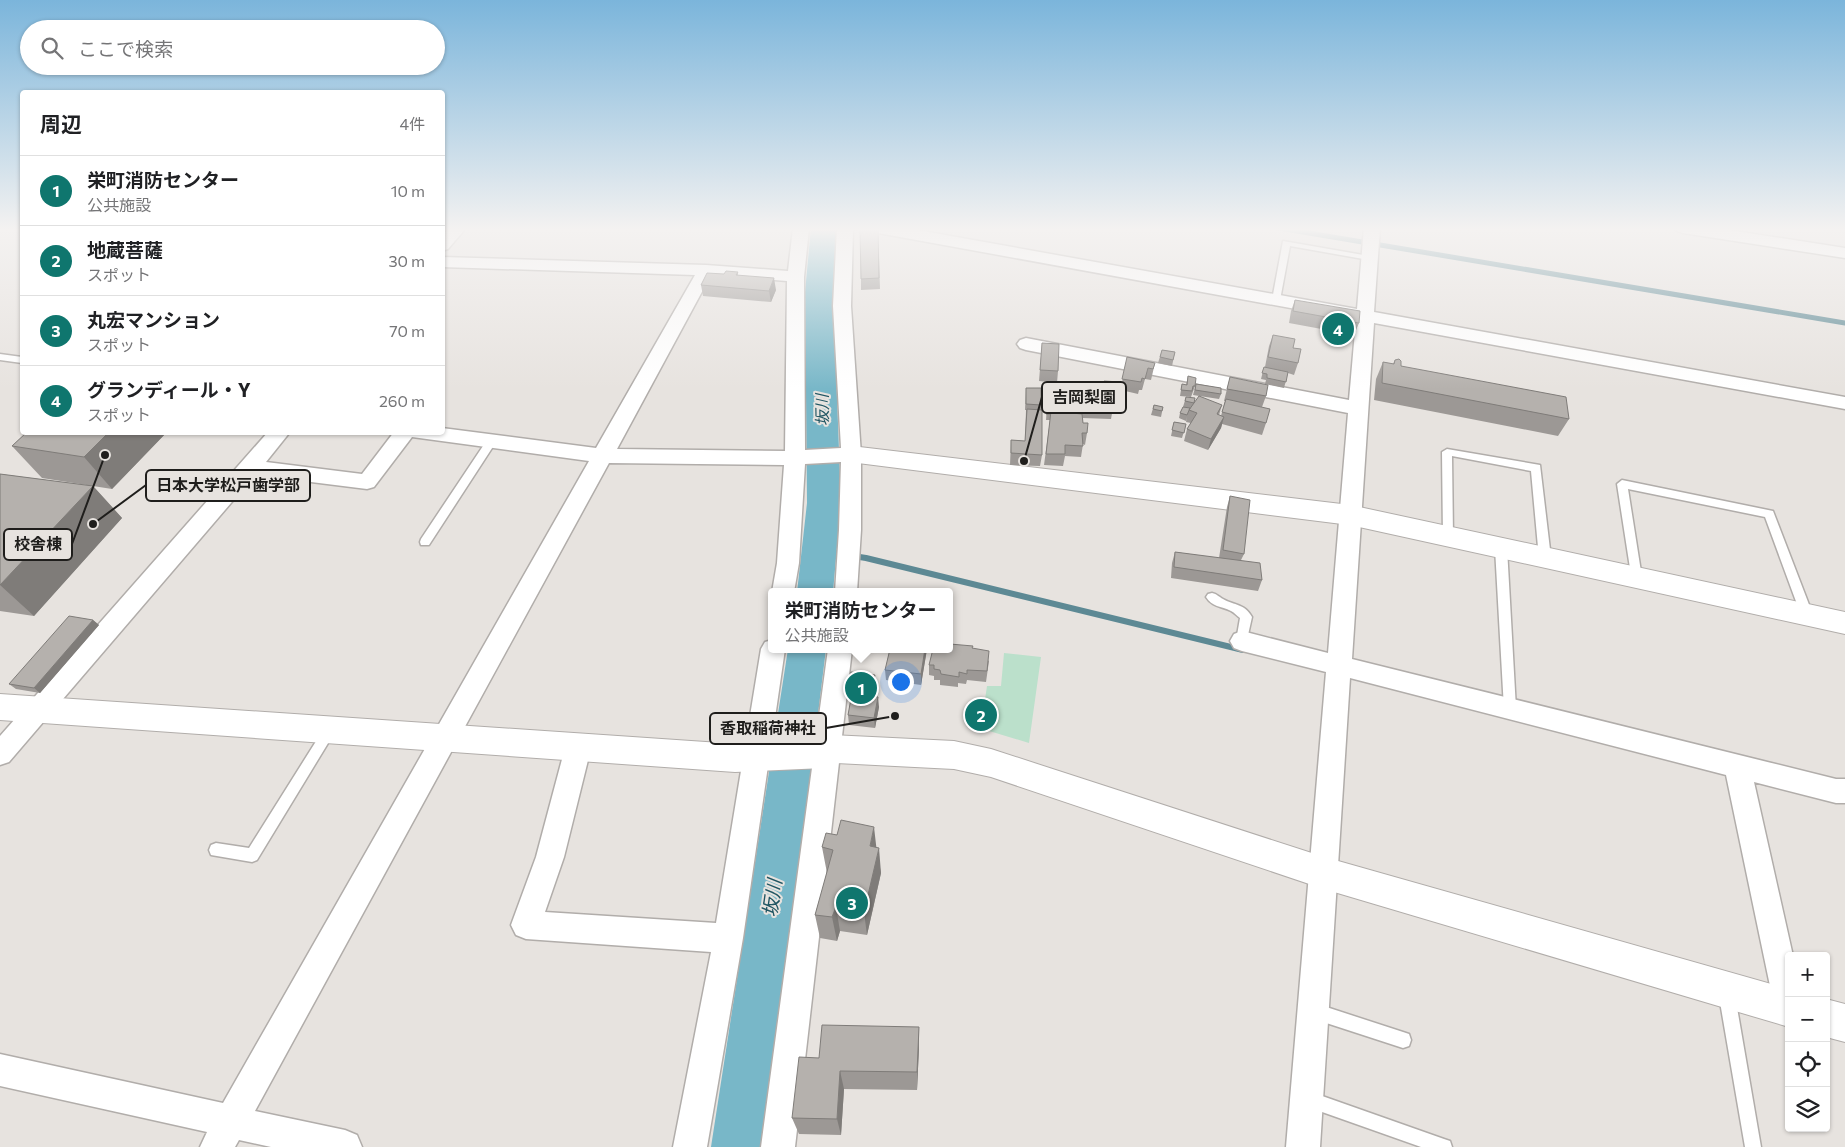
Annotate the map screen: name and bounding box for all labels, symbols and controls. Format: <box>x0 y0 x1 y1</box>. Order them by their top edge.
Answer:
search box <box>20 20 445 75</box>
icon: search <box>38 34 66 62</box>
text: ここで検索 <box>78 37 173 60</box>
text: 周辺 <box>40 111 82 136</box>
text: 4件 <box>399 114 425 133</box>
text: 栄町消防センター <box>87 168 239 191</box>
text: 1 <box>52 181 60 200</box>
text: 10 m <box>391 181 425 200</box>
text: 公共施設 <box>87 195 151 214</box>
text: 地蔵菩薩 <box>87 238 163 261</box>
text: 2 <box>51 251 61 270</box>
text: 30 m <box>388 251 425 270</box>
text: スポット <box>87 265 151 284</box>
text: 丸宏マンション <box>87 308 220 331</box>
pin: 4 <box>1322 310 1354 348</box>
text: 3 <box>51 321 61 340</box>
text: 70 m <box>389 321 425 340</box>
text: スポット <box>87 335 151 354</box>
text: グランディール・Y <box>87 378 251 401</box>
callout: 吉岡梨園 <box>1042 382 1126 413</box>
text: 吉岡梨園 <box>1052 387 1116 406</box>
text: 4 <box>51 391 61 410</box>
text: 260 m <box>379 391 425 410</box>
water label: 坂川 <box>812 392 831 426</box>
text: スポット <box>87 405 151 424</box>
callout: 日本大学松戸歯学部 <box>146 470 310 501</box>
text: 日本大学松戸歯学部 <box>156 475 300 494</box>
callout: 校舎棟 <box>4 529 72 560</box>
text: 校舎棟 <box>14 534 62 553</box>
popup <box>768 588 953 653</box>
text: 栄町消防センター <box>784 598 937 621</box>
text: 公共施設 <box>784 625 849 644</box>
pin: 1 <box>845 669 877 707</box>
your location <box>888 669 914 695</box>
pin: 2 <box>965 696 997 734</box>
callout: 香取稲荷神社 <box>710 713 826 744</box>
text: 香取稲荷神社 <box>720 718 816 737</box>
water label: 坂川 <box>757 876 786 918</box>
pin: 3 <box>836 884 868 922</box>
map controls <box>1785 952 1830 1132</box>
button: + <box>1785 952 1830 997</box>
button: − <box>1785 997 1830 1042</box>
button: locate <box>1785 1042 1830 1087</box>
button: layers <box>1785 1087 1830 1132</box>

